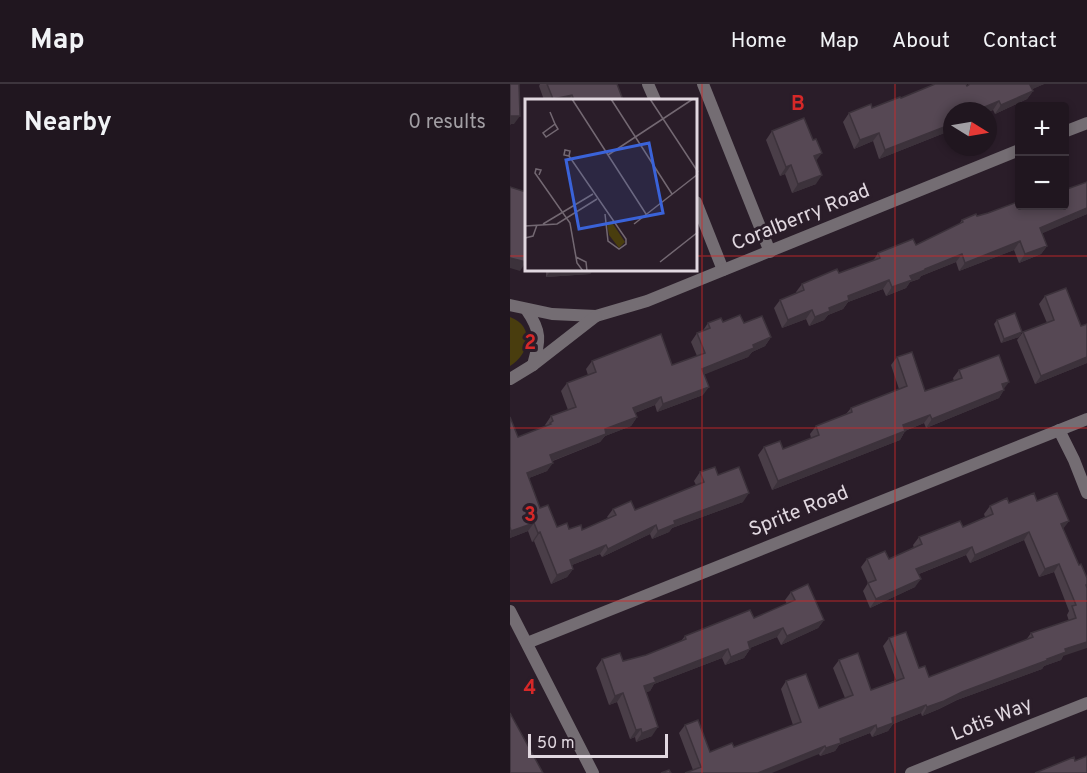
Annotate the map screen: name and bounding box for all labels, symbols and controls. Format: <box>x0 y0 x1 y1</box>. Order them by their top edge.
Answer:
text: Map <box>30 23 85 59</box>
text: Home <box>731 28 787 55</box>
text: Map <box>820 28 859 55</box>
text: About <box>892 28 950 55</box>
text: Contact <box>983 28 1057 55</box>
text: B <box>791 92 805 118</box>
inset map <box>525 99 698 272</box>
north arrow <box>943 102 997 156</box>
map controls <box>1015 102 1069 210</box>
button: + <box>1015 102 1069 156</box>
text: Nearby <box>24 107 112 140</box>
text: 0 results <box>408 110 486 136</box>
button: − <box>1015 156 1069 210</box>
street label: Coralberry Road <box>728 178 874 258</box>
text: 2 <box>524 331 536 357</box>
street label: Sprite Road <box>745 480 853 544</box>
text: 3 <box>524 503 536 529</box>
text: 4 <box>524 676 536 702</box>
street label: Lotis Way <box>948 692 1036 748</box>
scale bar <box>528 731 668 758</box>
text: 50 m <box>537 734 575 754</box>

